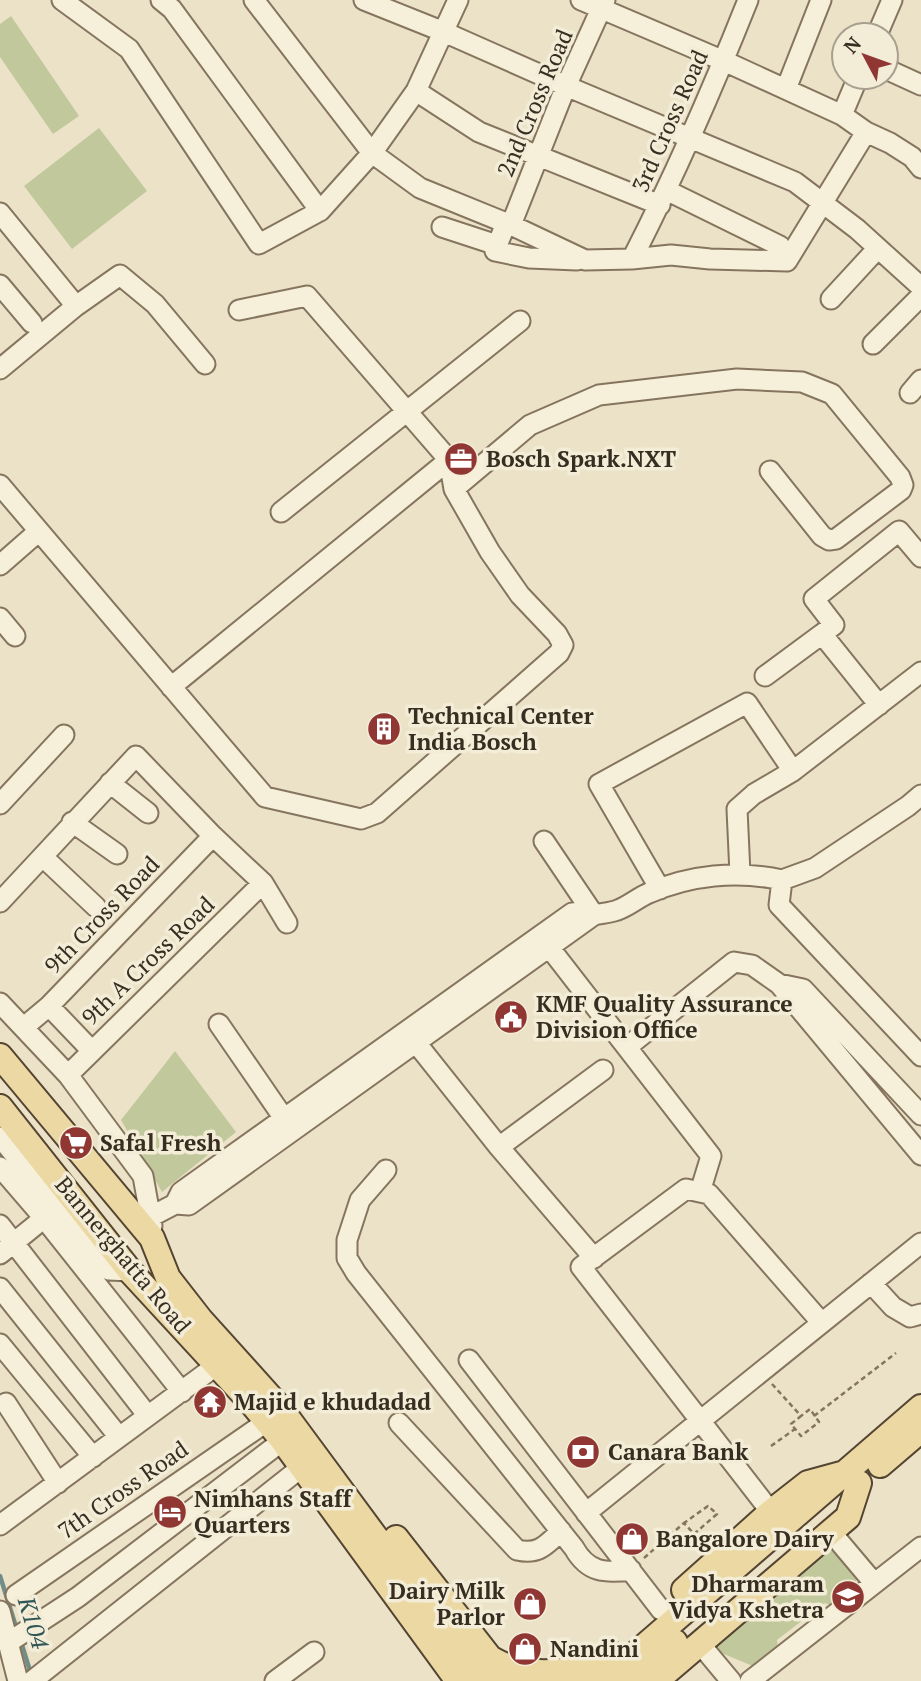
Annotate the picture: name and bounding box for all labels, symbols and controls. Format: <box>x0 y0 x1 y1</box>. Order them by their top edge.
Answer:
north arrow <box>830 21 900 91</box>
street label: 2nd Cross Road <box>490 24 580 181</box>
text: N <box>838 30 866 58</box>
street label: 3rd Cross Road <box>624 45 715 197</box>
office icon: Bosch Spark.NXT <box>442 440 480 478</box>
place label: Bosch Spark.NXT <box>486 443 676 474</box>
place label: Technical Center India Bosch <box>408 700 594 757</box>
building icon: Technical Center India Bosch <box>365 710 403 748</box>
street label: 9th Cross Road <box>37 849 166 980</box>
street label: 9th A Cross Road <box>74 889 221 1032</box>
place label: KMF Quality Assurance Division Office <box>536 988 793 1045</box>
public building icon: KMF Quality Assurance Division Office <box>492 998 530 1036</box>
supermarket icon: Safal Fresh <box>57 1124 95 1162</box>
place label: Safal Fresh <box>100 1127 222 1158</box>
street label: Bannerghatta Road <box>48 1170 198 1340</box>
temple icon: Majid e khudadad <box>191 1383 229 1421</box>
place label: Majid e khudadad <box>234 1386 431 1417</box>
street label: 7th Cross Road <box>52 1433 194 1546</box>
bank icon: Canara Bank <box>564 1433 602 1471</box>
place label: Canara Bank <box>608 1436 749 1467</box>
place label: Nimhans Staff Quarters <box>194 1483 354 1540</box>
hotel icon: Nimhans Staff Quarters <box>151 1493 189 1531</box>
shop icon: Bangalore Dairy <box>613 1520 651 1558</box>
place label: Bangalore Dairy <box>656 1523 835 1554</box>
place label: Dharmaram Vidya Kshetra <box>669 1568 824 1625</box>
place label: Dairy Milk Parlor <box>389 1575 506 1632</box>
school or university icon: Dharmaram Vidya Kshetra <box>829 1578 867 1616</box>
shop icon: Dairy Milk Parlor <box>511 1585 549 1623</box>
water label: K104 <box>11 1592 57 1653</box>
shop icon: Nandini <box>506 1630 544 1668</box>
place label: Nandini <box>550 1633 639 1664</box>

